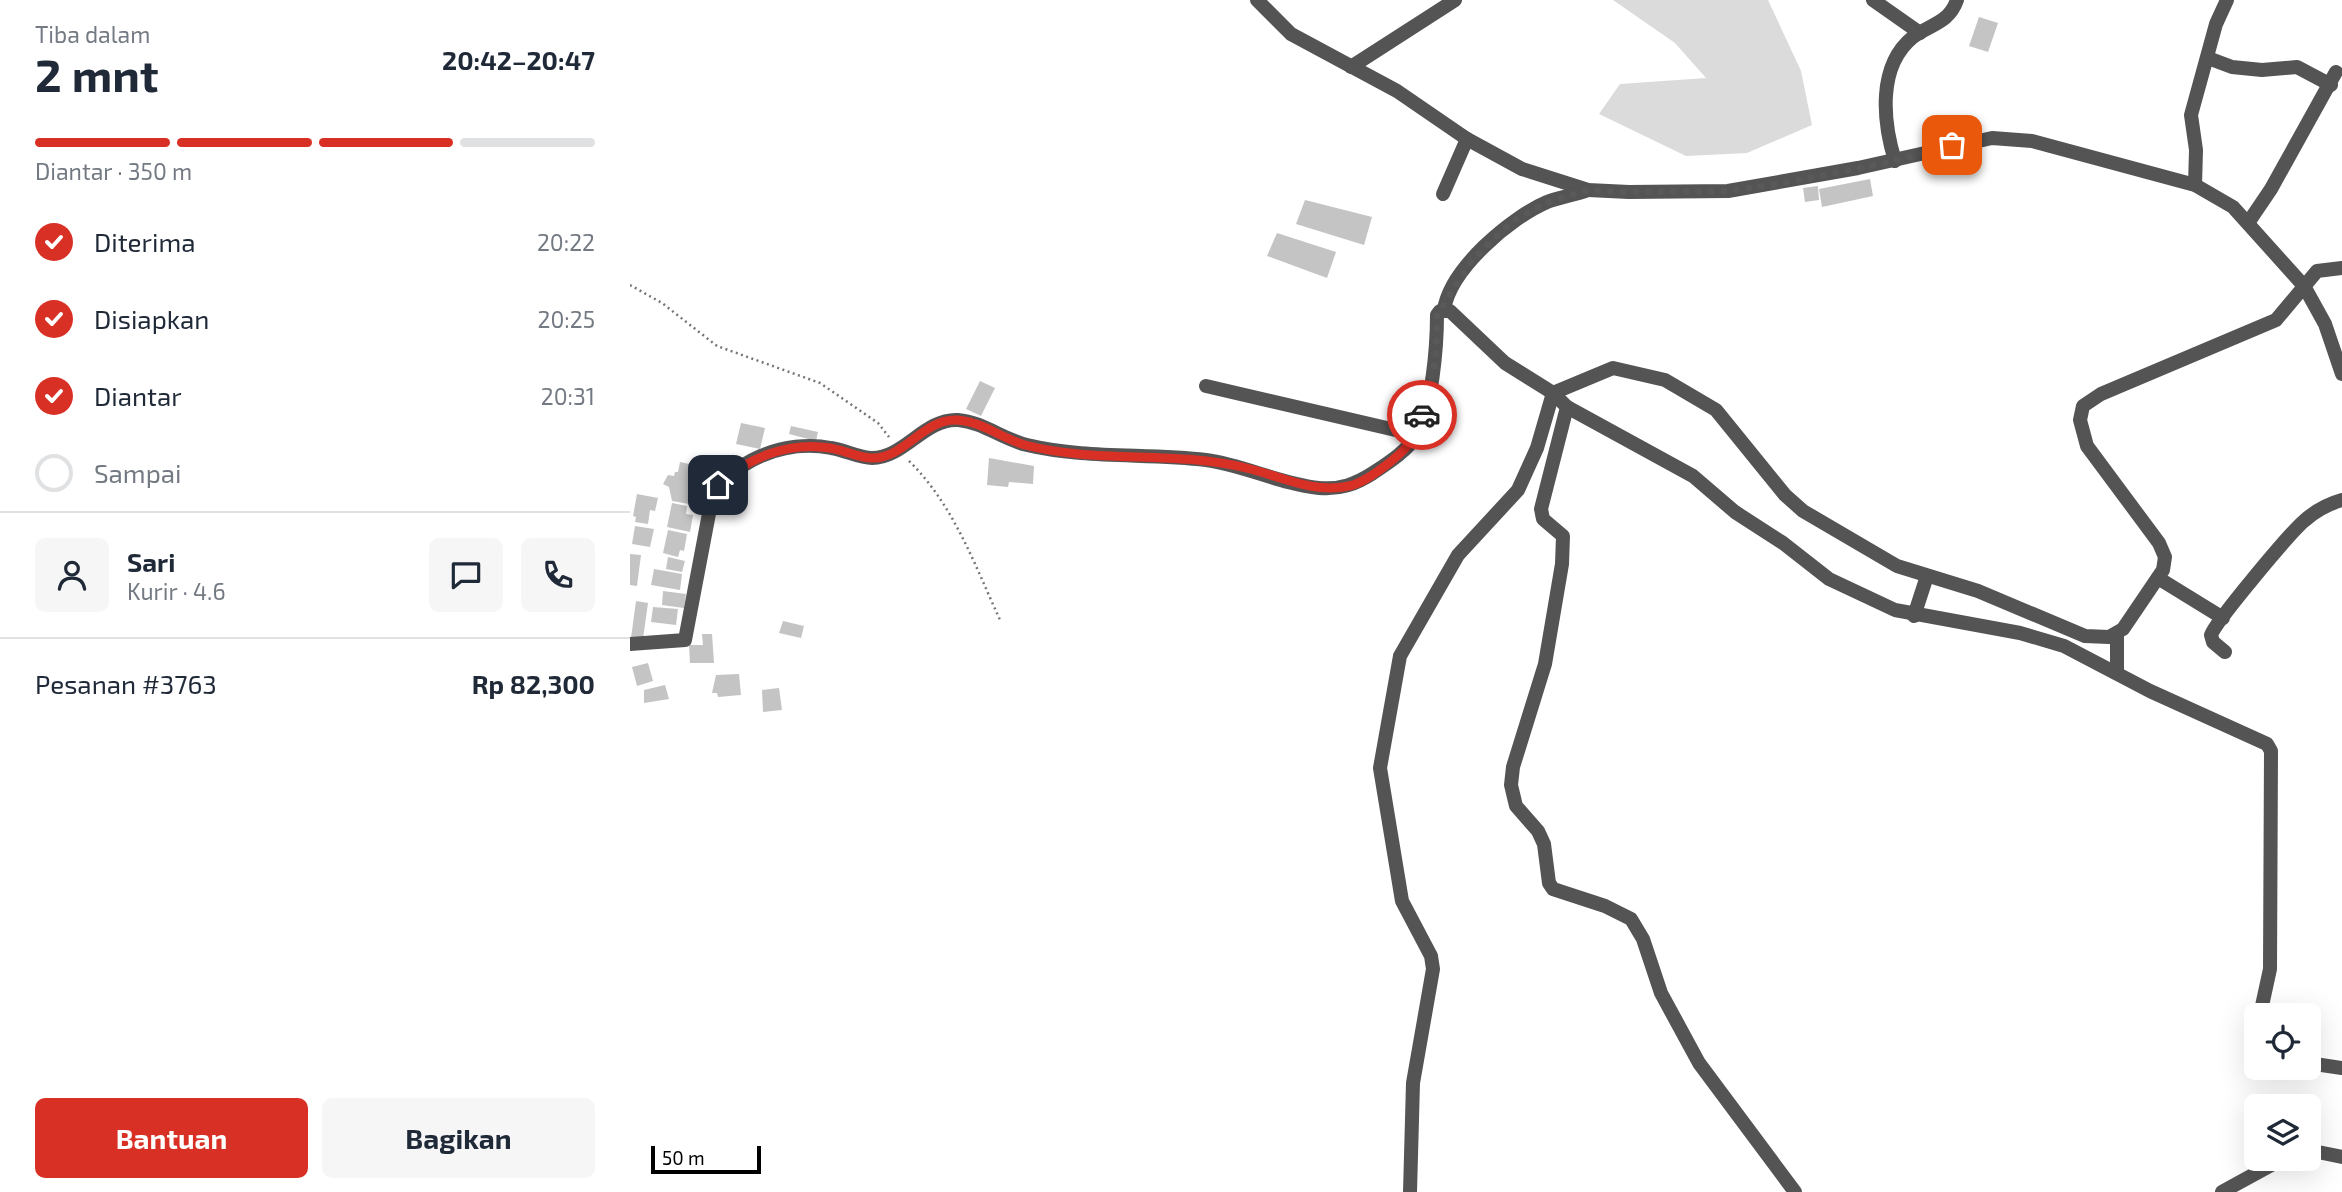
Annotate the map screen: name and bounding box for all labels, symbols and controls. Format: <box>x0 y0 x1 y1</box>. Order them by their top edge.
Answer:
text: Tiba dalam <box>35 20 150 48</box>
text: 20:42–20:47 <box>442 44 595 75</box>
text: 2 mnt <box>35 46 159 101</box>
pin <box>1922 115 1982 175</box>
icon: bag <box>1933 126 1971 164</box>
text: Diantar · 350 m <box>35 157 192 185</box>
icon: check <box>35 223 73 261</box>
text: Diterima <box>94 226 196 257</box>
text: 20:22 <box>537 228 595 256</box>
icon: check <box>35 300 73 338</box>
text: Disiapkan <box>94 303 209 334</box>
text: 20:25 <box>538 305 595 333</box>
icon: check <box>35 377 73 415</box>
text: Diantar <box>94 380 182 411</box>
courier <box>1387 380 1457 450</box>
text: 20:31 <box>541 382 595 410</box>
icon: car <box>1403 396 1441 434</box>
pin <box>688 455 748 515</box>
text: Sampai <box>94 457 181 488</box>
icon: home <box>699 466 737 504</box>
button: person <box>35 538 109 612</box>
button: chat <box>429 538 503 612</box>
button: phone <box>521 538 595 612</box>
text: Sari <box>127 546 175 577</box>
text: Kurir · 4.6 <box>127 577 226 605</box>
text: Pesanan #3763 <box>35 668 217 699</box>
text: Rp 82,300 <box>472 668 595 699</box>
map controls <box>2244 1003 2321 1171</box>
button: locate <box>2244 1003 2321 1080</box>
button: layers <box>2244 1094 2321 1171</box>
button: Bantuan <box>35 1098 308 1178</box>
button: Bagikan <box>322 1098 595 1178</box>
scale bar <box>651 1143 761 1175</box>
text: 50 m <box>662 1146 705 1169</box>

